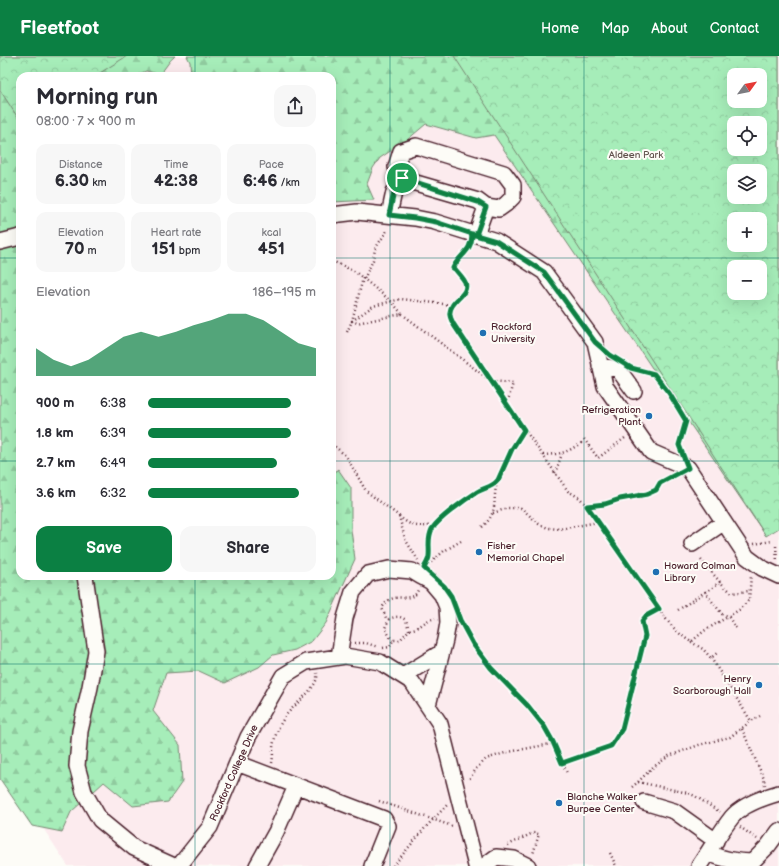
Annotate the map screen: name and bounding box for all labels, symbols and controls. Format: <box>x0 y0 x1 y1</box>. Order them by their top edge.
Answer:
text: Fleetfoot <box>20 17 99 40</box>
text: Home <box>541 20 579 37</box>
text: Map <box>601 20 629 37</box>
text: About <box>651 20 688 37</box>
text: Contact <box>710 20 759 37</box>
north arrow <box>727 68 767 108</box>
map controls <box>727 68 767 300</box>
text: Morning run <box>36 84 158 111</box>
button: share <box>274 85 316 127</box>
text: 08:00 · 7 × 900 m <box>36 113 136 129</box>
button: locate <box>727 116 767 156</box>
park label: Aldeen Park <box>609 149 663 161</box>
text: Distance <box>59 158 103 171</box>
text: Time <box>164 158 188 171</box>
text: Pace <box>259 158 284 171</box>
pin <box>385 161 419 195</box>
button: layers <box>727 164 767 204</box>
icon: arrive <box>391 167 413 189</box>
text: 6.30 <box>55 171 89 191</box>
text: 42:38 <box>154 171 198 191</box>
text: 6:46 <box>243 171 277 191</box>
text: km <box>89 176 107 189</box>
text: /km <box>277 176 300 189</box>
button: + <box>727 212 767 252</box>
text: Elevation <box>58 226 104 239</box>
text: Heart rate <box>151 226 201 239</box>
text: kcal <box>261 226 281 239</box>
text: 70 <box>65 239 85 259</box>
text: 151 <box>152 239 176 259</box>
text: 451 <box>258 239 285 259</box>
text: m <box>85 244 97 257</box>
text: bpm <box>176 244 200 257</box>
button: − <box>727 260 767 300</box>
text: Elevation <box>36 284 90 300</box>
text: 186–195 m <box>253 284 316 300</box>
place label: Rockford University <box>491 321 536 345</box>
marker: Rockford University <box>478 328 488 338</box>
text: 900 m <box>36 395 74 411</box>
text: 6:38 <box>100 395 126 411</box>
place label: Refrigeration Plant <box>581 404 641 428</box>
marker: Refrigeration Plant <box>644 411 654 421</box>
text: 1.8 km <box>36 425 74 441</box>
text: 6:39 <box>100 425 126 441</box>
text: 2.7 km <box>36 455 75 471</box>
text: 6:49 <box>100 455 126 471</box>
text: 3.6 km <box>36 485 76 501</box>
text: 6:32 <box>100 485 126 501</box>
button: Save <box>36 526 172 572</box>
button: Share <box>180 526 316 572</box>
place label: Fisher Memorial Chapel <box>487 540 564 564</box>
marker: Fisher Memorial Chapel <box>474 547 484 557</box>
place label: Howard Colman Library <box>664 560 736 584</box>
marker: Howard Colman Library <box>651 567 661 577</box>
place label: Henry Scarborough Hall <box>673 673 751 697</box>
marker: Henry Scarborough Hall <box>754 680 764 690</box>
street label: Rockford College Drive <box>207 723 261 823</box>
place label: Blanche Walker Burpee Center <box>567 791 637 815</box>
marker: Blanche Walker Burpee Center <box>554 798 564 808</box>

